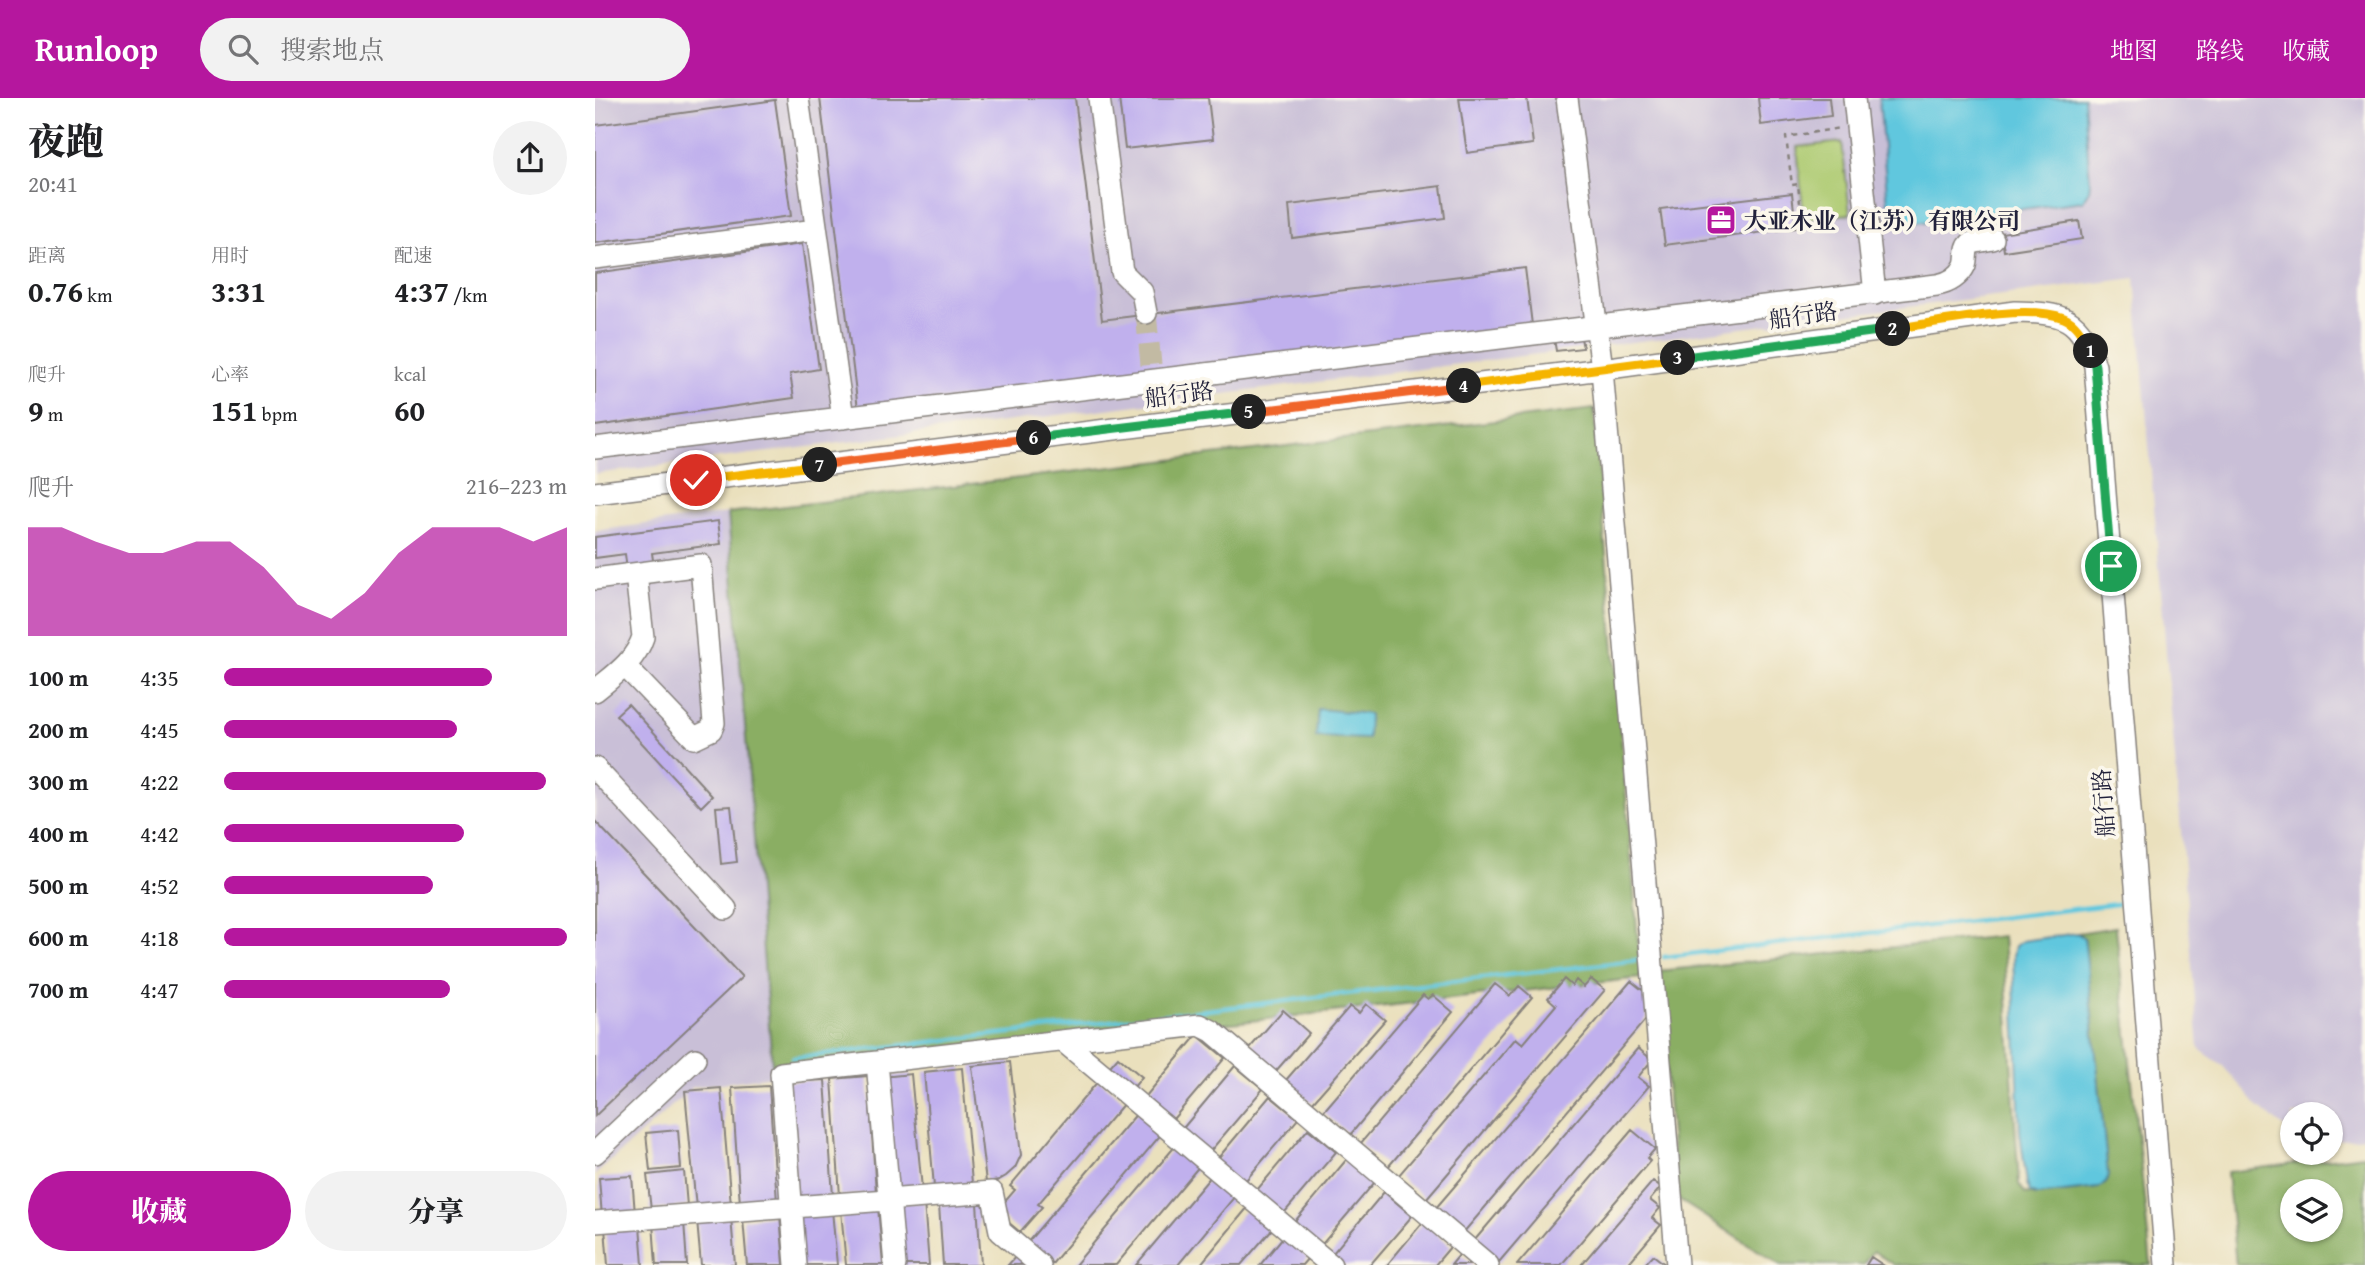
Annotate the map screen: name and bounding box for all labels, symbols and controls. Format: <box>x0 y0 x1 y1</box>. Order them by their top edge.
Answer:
search box <box>200 18 690 81</box>
text: Runloop <box>35 25 158 73</box>
icon: search <box>224 30 262 68</box>
text: 搜索地点 <box>280 30 384 69</box>
text: 地图 <box>2110 33 2158 68</box>
text: 路线 <box>2196 33 2244 68</box>
text: 收藏 <box>2282 33 2330 68</box>
text: 夜跑 <box>28 113 104 169</box>
button: share <box>493 121 567 195</box>
text: 20:41 <box>28 167 78 200</box>
office icon: 大亚木业（江苏）有限公司 <box>1704 203 1738 237</box>
place label: 大亚木业（江苏）有限公司 <box>1744 204 2020 237</box>
text: 距离 <box>28 241 66 269</box>
text: 用时 <box>211 241 249 269</box>
text: 配速 <box>394 241 432 269</box>
text: 0.76 <box>28 269 83 313</box>
text: 3:31 <box>211 269 266 313</box>
text: 4:37 <box>394 269 449 313</box>
text: km <box>83 281 112 309</box>
text: /km <box>449 281 487 309</box>
street label: 船行路 <box>1767 294 1839 336</box>
pin: 2 <box>1875 312 1911 346</box>
text: 2 <box>1888 314 1897 342</box>
pin: 1 <box>2073 334 2109 368</box>
text: 1 <box>2086 336 2095 364</box>
pin: 3 <box>1661 341 1695 376</box>
text: 3 <box>1673 343 1682 371</box>
text: 爬升 <box>28 360 66 388</box>
text: 心率 <box>211 360 249 388</box>
text: kcal <box>394 360 426 388</box>
pin: 4 <box>1447 368 1481 404</box>
text: 4 <box>1459 371 1468 399</box>
street label: 船行路 <box>1143 373 1215 415</box>
text: 9 <box>28 388 44 432</box>
text: 151 <box>211 388 258 432</box>
text: 60 <box>394 388 425 432</box>
pin: 5 <box>1231 394 1267 430</box>
text: 5 <box>1244 397 1253 425</box>
text: m <box>44 400 63 428</box>
text: bpm <box>258 400 297 428</box>
pin: 6 <box>1017 420 1052 456</box>
text: 6 <box>1029 423 1038 451</box>
pin: 7 <box>803 448 838 482</box>
pin <box>666 450 726 510</box>
text: 7 <box>815 450 824 478</box>
icon: check <box>677 461 715 499</box>
text: 216–223 m <box>466 469 567 502</box>
text: 爬升 <box>28 470 74 503</box>
pin <box>2081 536 2141 596</box>
icon: arrive <box>2092 547 2130 585</box>
text: 100 m <box>28 661 89 694</box>
text: 4:35 <box>140 661 179 694</box>
text: 200 m <box>28 713 89 746</box>
text: 4:45 <box>140 713 179 746</box>
text: 300 m <box>28 765 89 798</box>
text: 4:22 <box>140 765 179 798</box>
street label: 船行路 <box>2084 767 2122 839</box>
text: 400 m <box>28 817 89 850</box>
text: 4:42 <box>140 817 179 850</box>
text: 500 m <box>28 869 89 902</box>
text: 4:52 <box>140 869 179 902</box>
text: 600 m <box>28 921 89 954</box>
text: 4:18 <box>140 921 179 954</box>
text: 700 m <box>28 973 89 1006</box>
text: 4:47 <box>140 973 179 1006</box>
map controls <box>2280 1102 2343 1242</box>
button: locate <box>2280 1102 2343 1165</box>
button: 收藏 <box>28 1171 291 1251</box>
button: 分享 <box>305 1171 567 1251</box>
button: layers <box>2280 1179 2343 1242</box>

